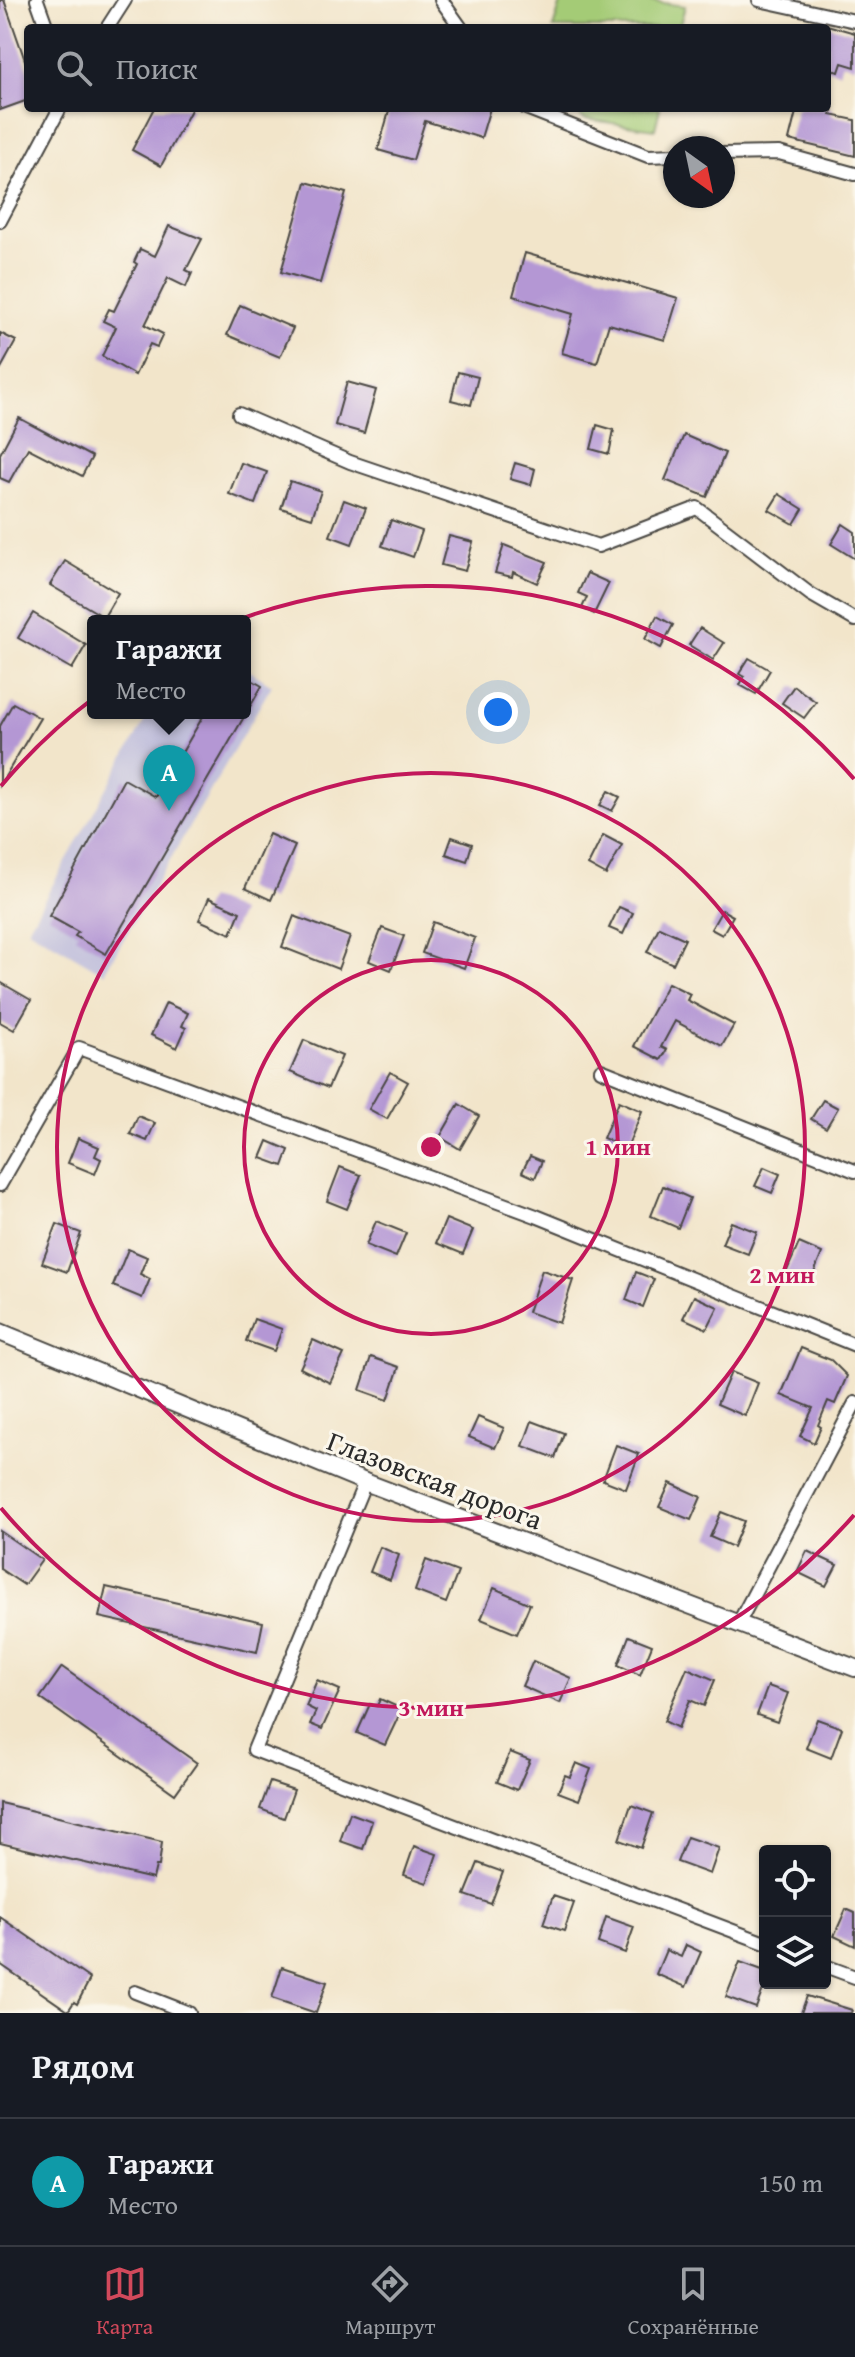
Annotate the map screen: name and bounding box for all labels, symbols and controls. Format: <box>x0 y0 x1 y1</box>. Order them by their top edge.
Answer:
search box <box>24 24 831 112</box>
icon: search <box>52 46 96 90</box>
text: Поиск <box>116 46 198 90</box>
north arrow <box>663 136 735 208</box>
popup <box>87 615 251 719</box>
text: Гаражи <box>116 626 222 670</box>
text: Место <box>116 670 186 709</box>
your location <box>478 692 518 732</box>
pin: A <box>143 745 195 811</box>
text: 1 мин <box>585 1129 651 1164</box>
centre of rings <box>417 1133 445 1161</box>
text: 2 мин <box>749 1257 815 1292</box>
street label: Глазовская дорога <box>322 1420 549 1540</box>
text: 3 мин <box>398 1690 464 1725</box>
map controls <box>759 1845 831 1989</box>
button: locate <box>759 1845 831 1917</box>
button: layers <box>759 1917 831 1989</box>
text: Рядом <box>32 2041 135 2090</box>
text: Гаражи <box>108 2141 214 2185</box>
text: A <box>50 2163 66 2202</box>
text: 150 m <box>758 2163 823 2202</box>
text: Место <box>108 2185 178 2224</box>
tab: Карта <box>96 2262 153 2342</box>
tab: Маршрут <box>345 2262 435 2342</box>
tab: Сохранённые <box>628 2262 759 2342</box>

